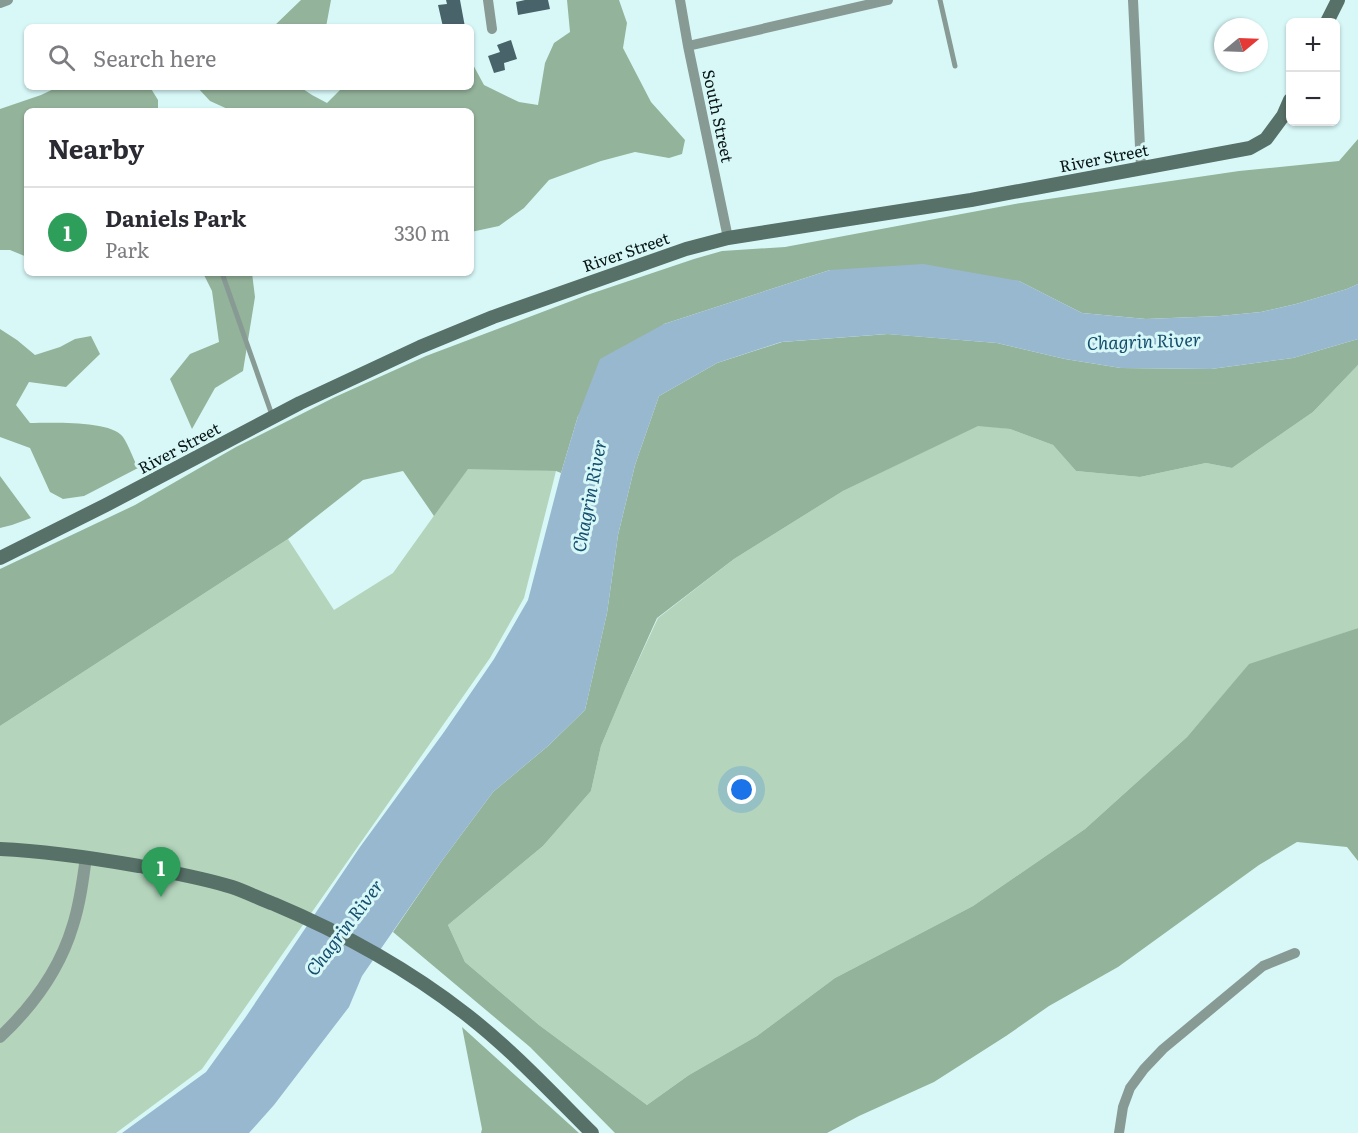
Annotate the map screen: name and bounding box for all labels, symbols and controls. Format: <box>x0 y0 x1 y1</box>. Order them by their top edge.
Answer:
north arrow <box>1214 18 1268 72</box>
map controls <box>1286 18 1340 126</box>
button: + <box>1286 18 1340 72</box>
search box <box>24 24 474 90</box>
icon: search <box>45 41 78 74</box>
text: Search here <box>93 41 216 74</box>
street label: South Street <box>697 67 741 165</box>
button: − <box>1286 72 1340 126</box>
text: Nearby <box>48 128 144 167</box>
street label: River Street <box>1057 137 1151 177</box>
text: Daniels Park <box>105 201 246 234</box>
text: 1 <box>63 217 72 247</box>
text: 330 m <box>394 217 450 247</box>
street label: River Street <box>579 225 673 277</box>
text: Park <box>105 234 149 264</box>
water label: Chagrin River <box>1086 325 1202 356</box>
street label: River Street <box>133 415 224 479</box>
water label: Chagrin River <box>564 437 613 555</box>
your location <box>727 775 756 804</box>
pin: 1 <box>142 848 180 897</box>
water label: Chagrin River <box>299 873 389 981</box>

